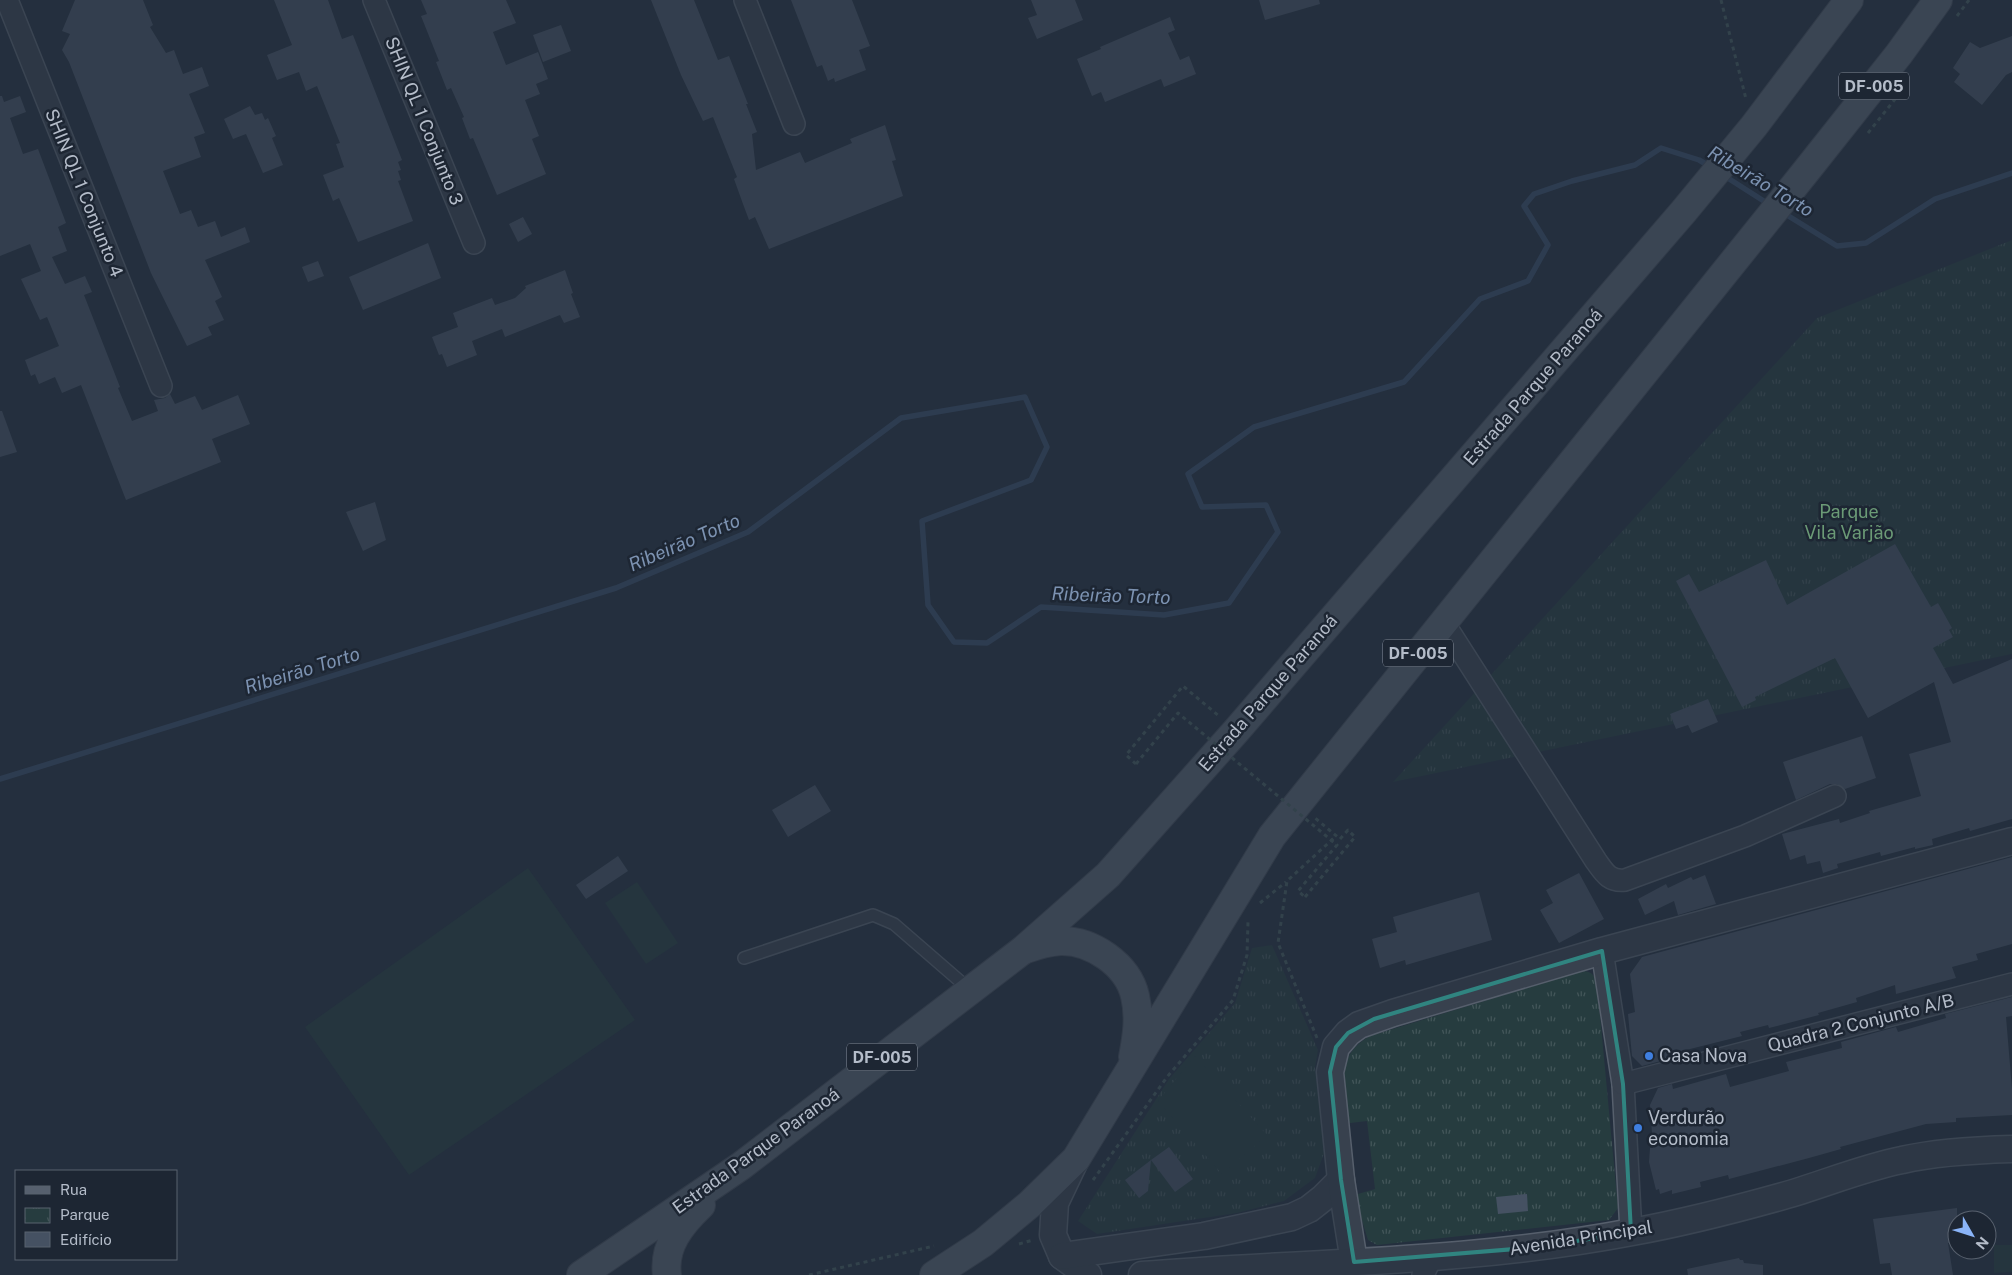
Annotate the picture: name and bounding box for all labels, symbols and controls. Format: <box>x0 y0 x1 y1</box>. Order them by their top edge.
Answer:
street label: SHIN QL 1 Conjunto 3 <box>381 34 468 208</box>
road number: DF-005 <box>1839 72 1909 100</box>
street label: SHIN QL 1 Conjunto 4 <box>41 106 128 280</box>
water label: Ribeirão Torto <box>1704 141 1818 221</box>
street label: Estrada Parque Paranoá <box>1459 304 1606 469</box>
park label: Parque Vila Varjão <box>1804 501 1894 543</box>
water label: Ribeirão Torto <box>625 509 743 575</box>
water label: Ribeirão Torto <box>1051 582 1171 608</box>
street label: Estrada Parque Paranoá <box>1194 610 1341 775</box>
road number: DF-005 <box>1383 640 1453 666</box>
water label: Ribeirão Torto <box>242 642 362 698</box>
street label: Quadra 2 Conjunto A/B <box>1765 989 1956 1056</box>
road number: DF-005 <box>847 1044 917 1070</box>
place label: Casa Nova <box>1659 1045 1747 1066</box>
marker: Casa Nova <box>1643 1050 1655 1062</box>
street label: Estrada Parque Paranoá <box>668 1083 843 1218</box>
place label: Verdurão economia <box>1648 1107 1729 1149</box>
marker: Verdurão economia <box>1632 1122 1644 1134</box>
legend <box>15 1170 178 1260</box>
text: Rua <box>60 1181 87 1198</box>
text: Parque <box>60 1206 110 1223</box>
north arrow <box>1947 1210 1997 1260</box>
street label: Avenida Principal <box>1508 1216 1654 1259</box>
text: Edifício <box>60 1231 112 1248</box>
text: N <box>1972 1234 1992 1252</box>

